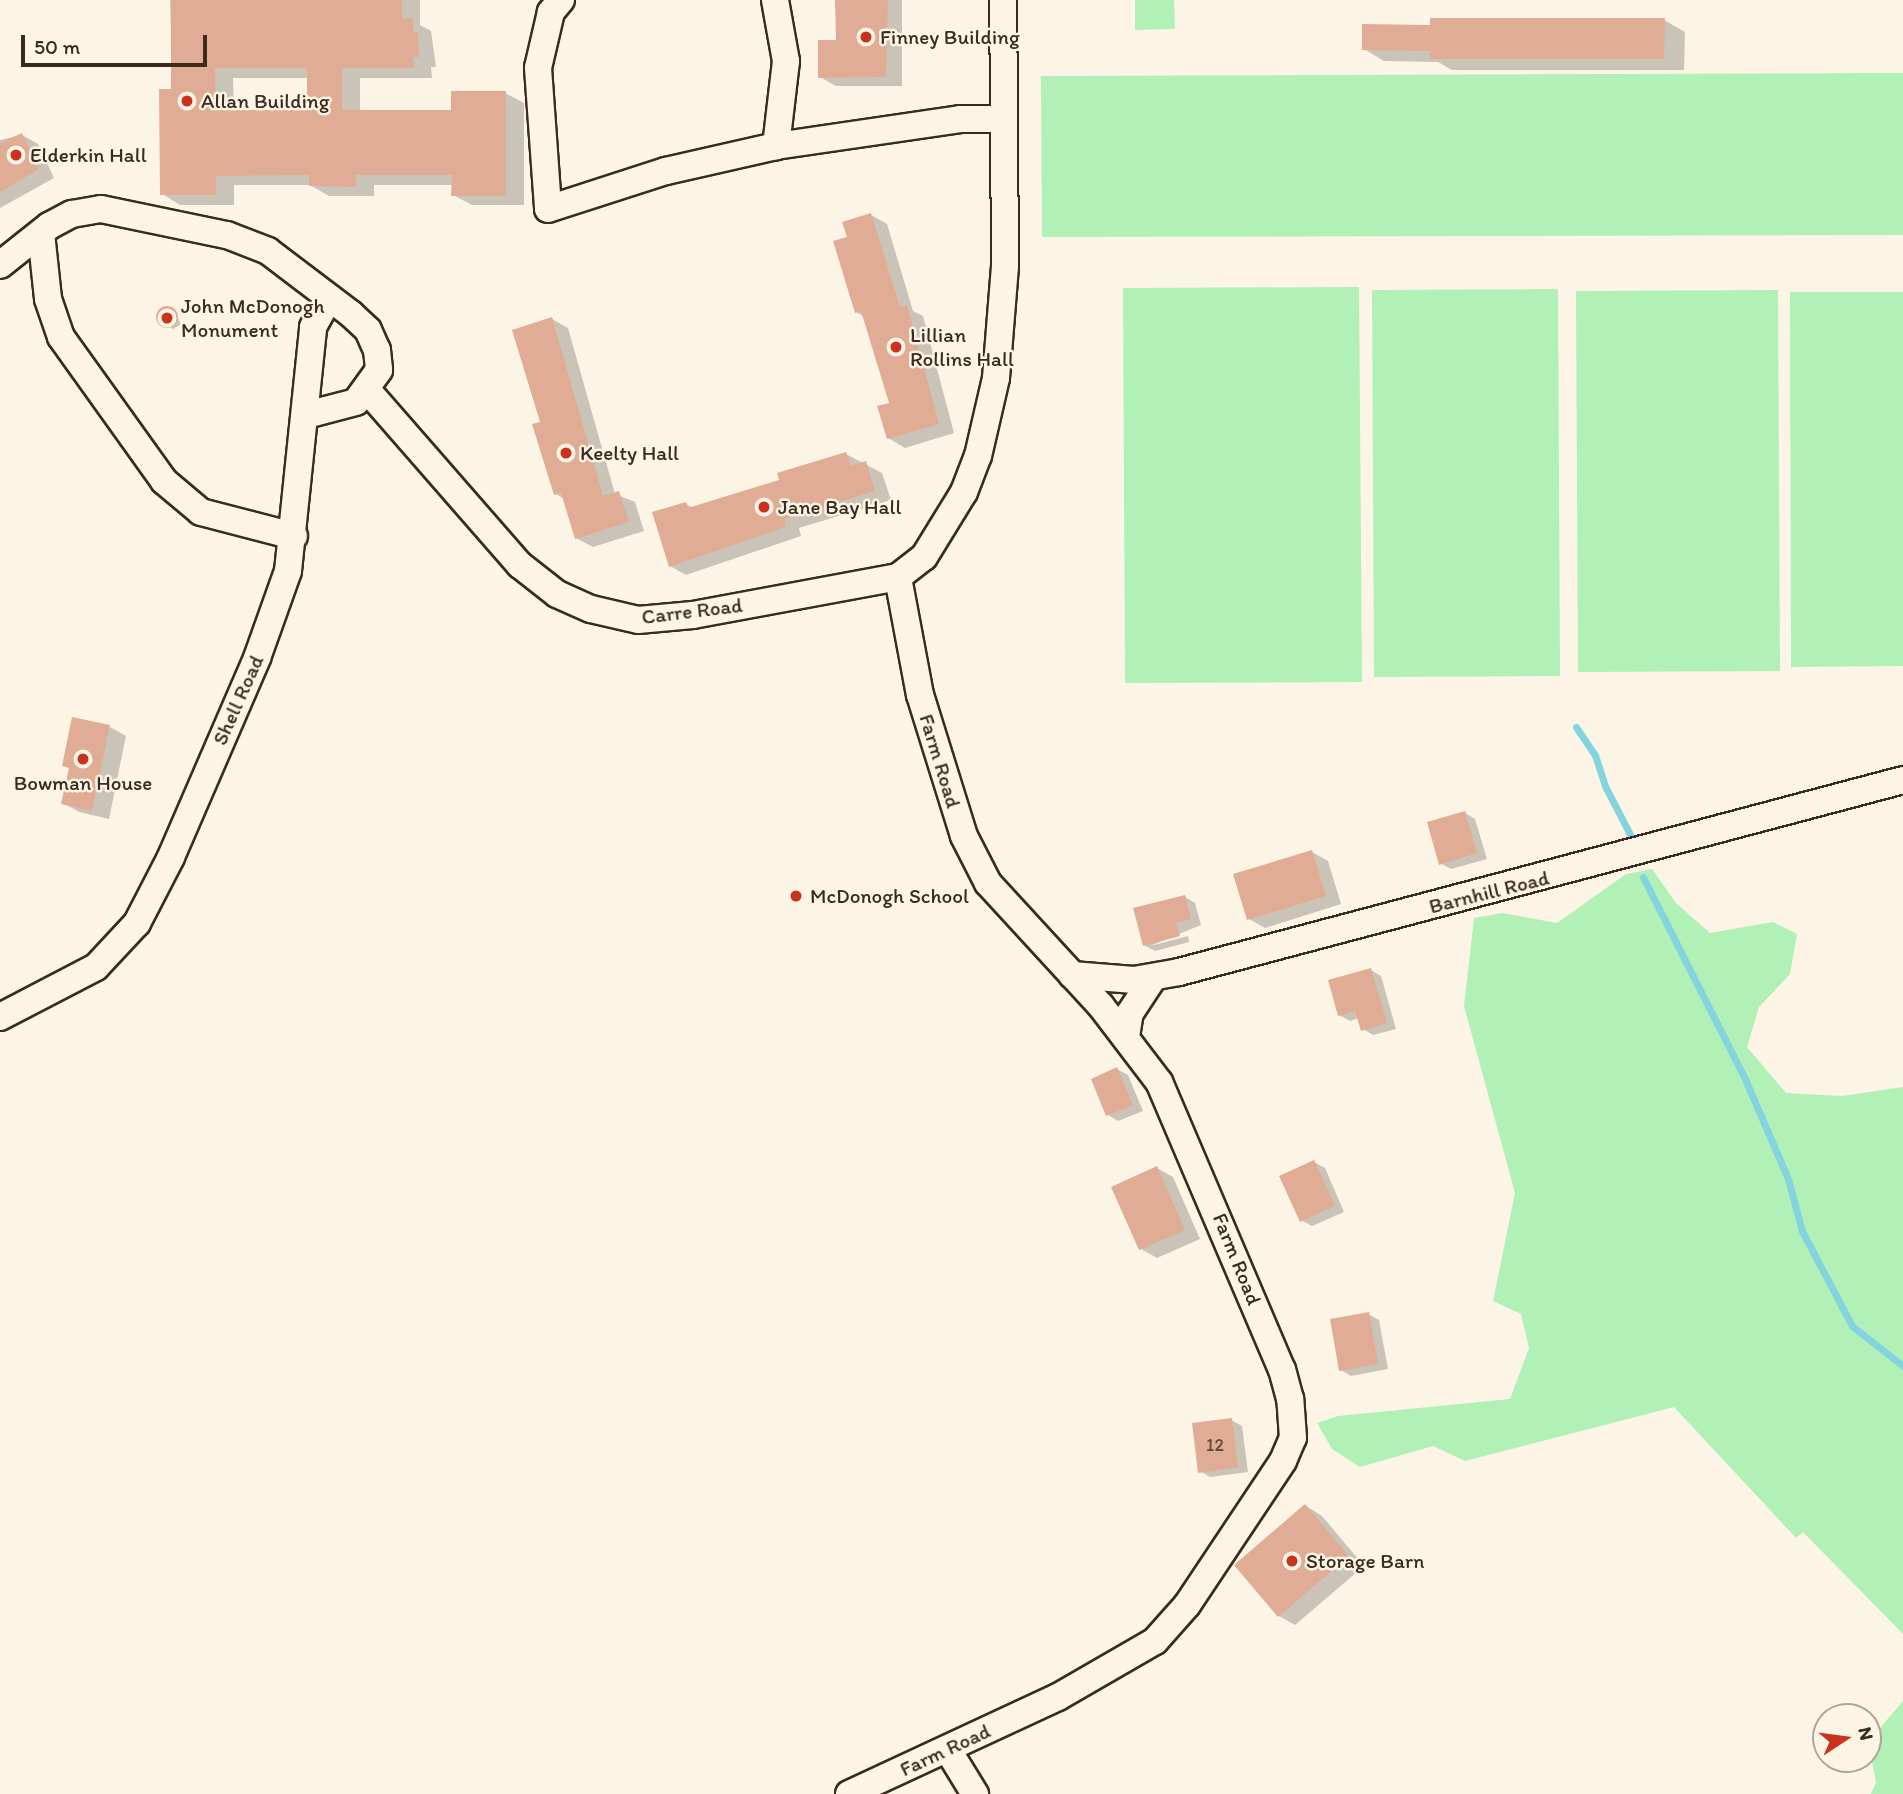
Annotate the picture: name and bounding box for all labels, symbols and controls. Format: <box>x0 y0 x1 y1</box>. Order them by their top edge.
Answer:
scale bar <box>24 21 210 65</box>
place label: Finney Building <box>880 24 1020 50</box>
marker: Finney Building <box>858 29 874 45</box>
text: 50 m <box>34 34 80 59</box>
place label: Allan Building <box>201 88 330 114</box>
marker: Allan Building <box>179 93 195 109</box>
place label: Elderkin Hall <box>30 142 147 168</box>
marker: Elderkin Hall <box>8 147 24 163</box>
place label: John McDonogh Monument <box>181 293 323 343</box>
marker: John McDonogh Monument <box>159 310 175 326</box>
place label: Lillian Rollins Hall <box>910 322 1014 372</box>
marker: Lillian Rollins Hall <box>888 339 904 355</box>
place label: Keelty Hall <box>580 440 679 466</box>
marker: Keelty Hall <box>558 445 574 461</box>
place label: Jane Bay Hall <box>778 494 902 520</box>
marker: Jane Bay Hall <box>756 499 772 515</box>
street label: Carre Road <box>641 592 743 630</box>
street label: Shell Road <box>207 651 269 749</box>
street label: Farm Road <box>914 711 966 811</box>
marker: Bowman House <box>75 751 91 767</box>
place label: Bowman House <box>14 770 152 796</box>
street label: Barnhill Road <box>1427 865 1551 919</box>
place label: McDonogh School <box>810 883 969 909</box>
marker: McDonogh School <box>788 888 804 904</box>
street label: Farm Road <box>1207 1210 1267 1308</box>
house number: 12 <box>1206 1434 1224 1456</box>
place label: Storage Barn <box>1306 1548 1424 1574</box>
marker: Storage Barn <box>1284 1553 1300 1569</box>
north arrow <box>1812 1703 1882 1773</box>
street label: Farm Road <box>896 1718 994 1782</box>
text: N <box>1853 1725 1879 1742</box>

